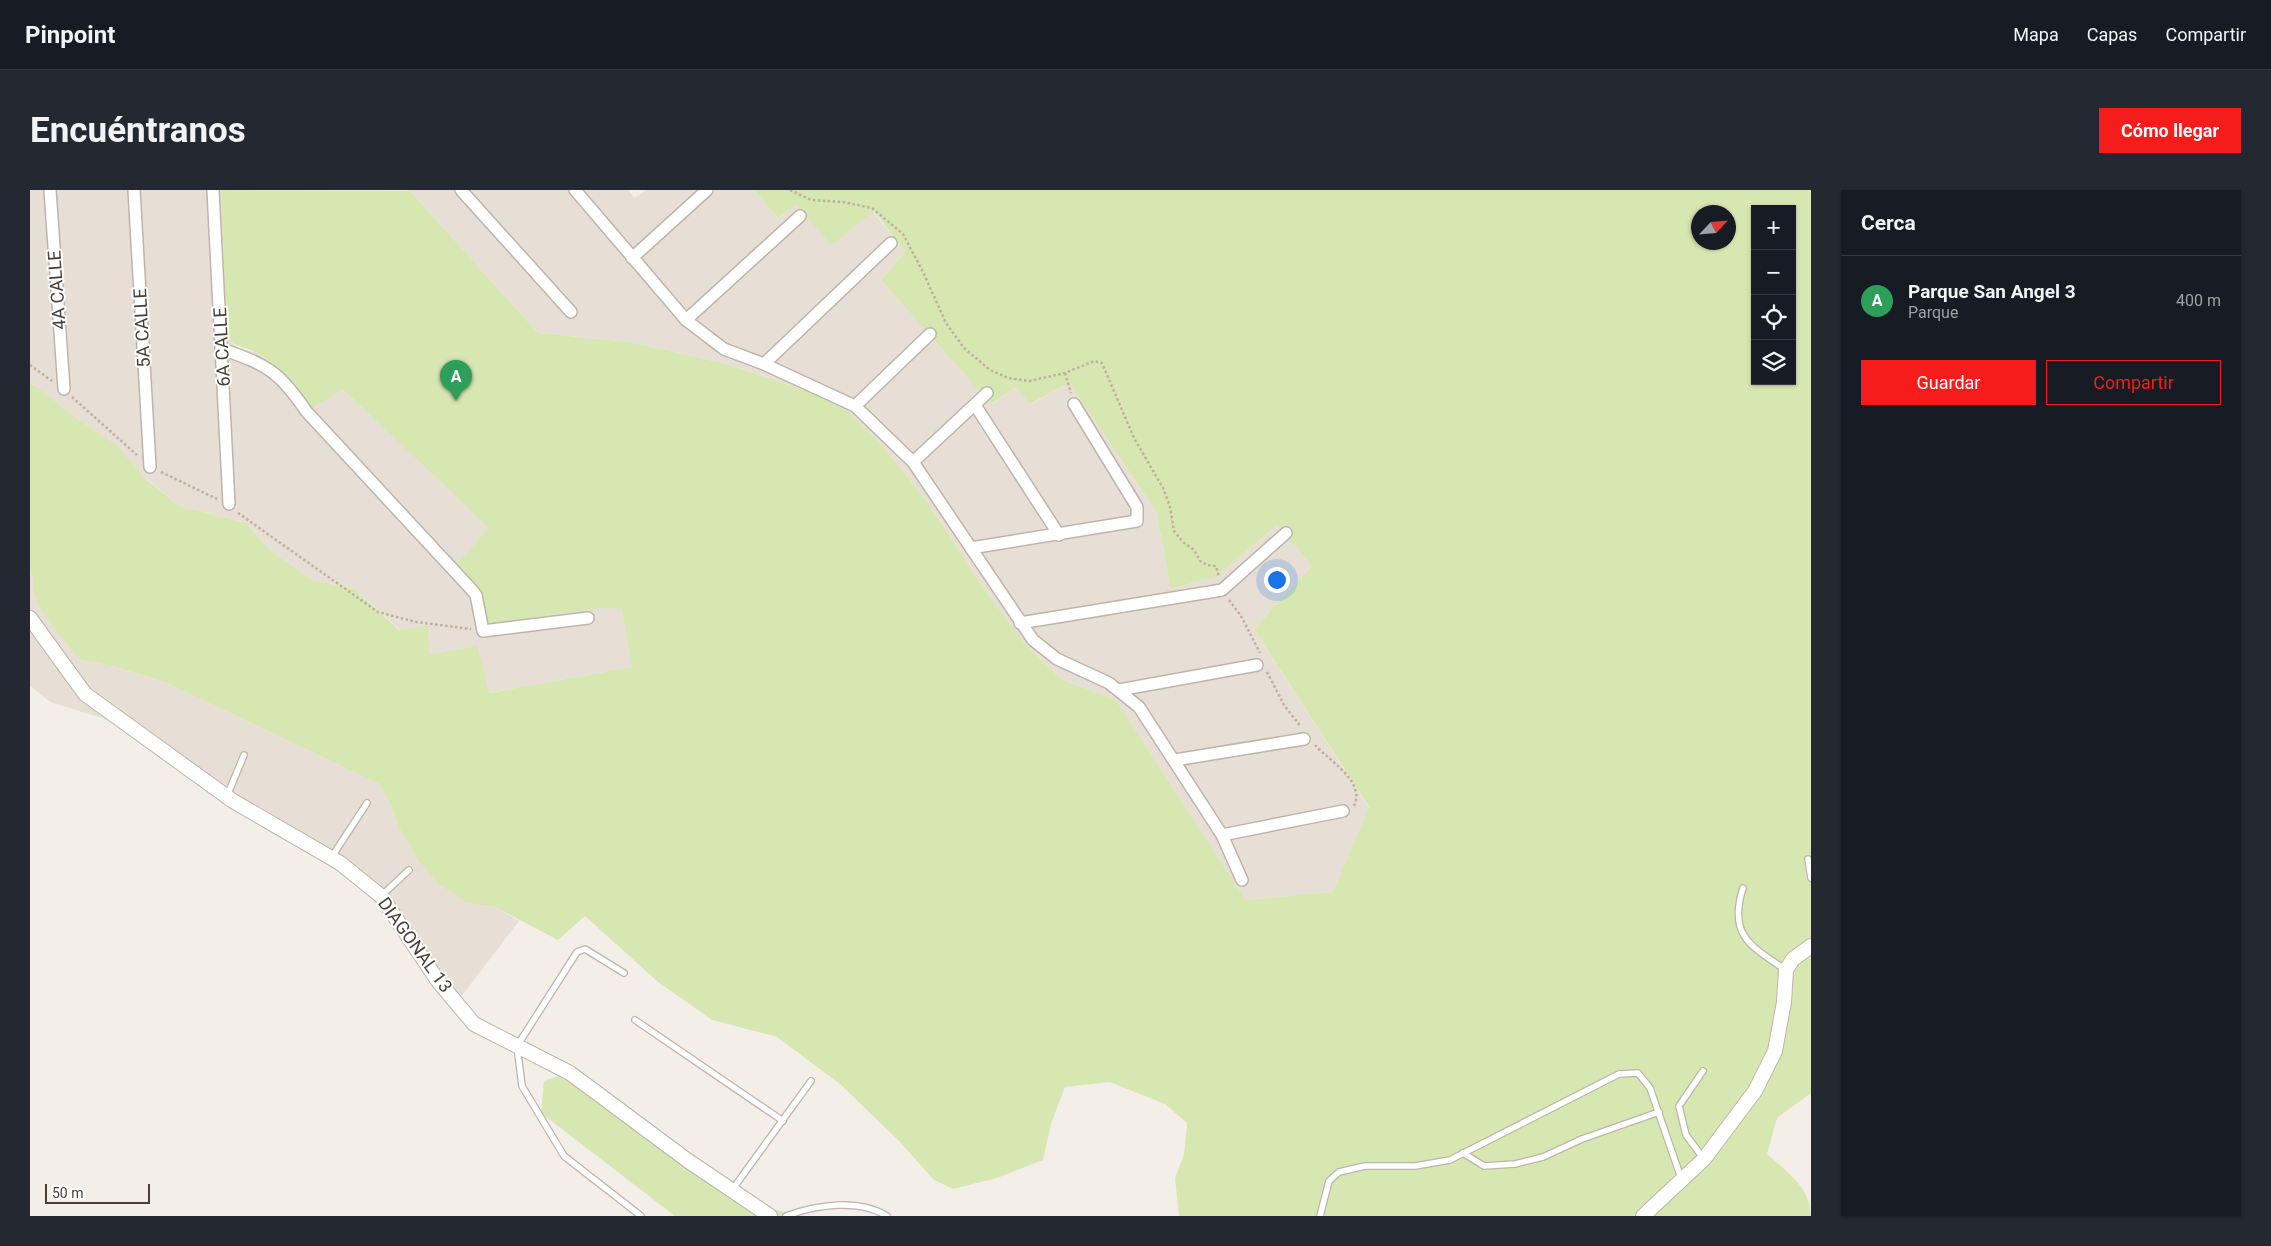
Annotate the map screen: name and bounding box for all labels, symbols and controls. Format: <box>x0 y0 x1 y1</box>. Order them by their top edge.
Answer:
text: Pinpoint <box>25 21 115 49</box>
text: Mapa <box>2013 24 2059 45</box>
text: Capas <box>2087 24 2137 45</box>
text: Compartir <box>2165 24 2246 45</box>
button: Cómo llegar <box>2099 108 2241 153</box>
text: Encuéntranos <box>30 110 246 151</box>
north arrow <box>1691 205 1736 250</box>
map controls <box>1751 205 1796 385</box>
button: + <box>1751 205 1796 250</box>
text: Cerca <box>1861 211 1916 235</box>
street label: 4A CALLE <box>43 250 70 330</box>
button: − <box>1751 250 1796 295</box>
text: Parque San Angel 3 <box>1908 280 2076 303</box>
street label: 5A CALLE <box>129 288 154 368</box>
text: A <box>1872 291 1882 310</box>
text: 400 m <box>2176 291 2221 310</box>
button: locate <box>1751 295 1796 340</box>
text: Parque <box>1908 303 1958 322</box>
street label: 6A CALLE <box>209 307 234 387</box>
button: layers <box>1751 340 1796 385</box>
pin: A <box>440 360 472 401</box>
button: Guardar <box>1861 360 2036 405</box>
button: Compartir <box>2046 360 2221 405</box>
your location <box>1264 567 1290 593</box>
street label: DIAGONAL 13 <box>374 893 457 996</box>
scale bar <box>45 1181 150 1204</box>
text: 50 m <box>52 1185 84 1201</box>

